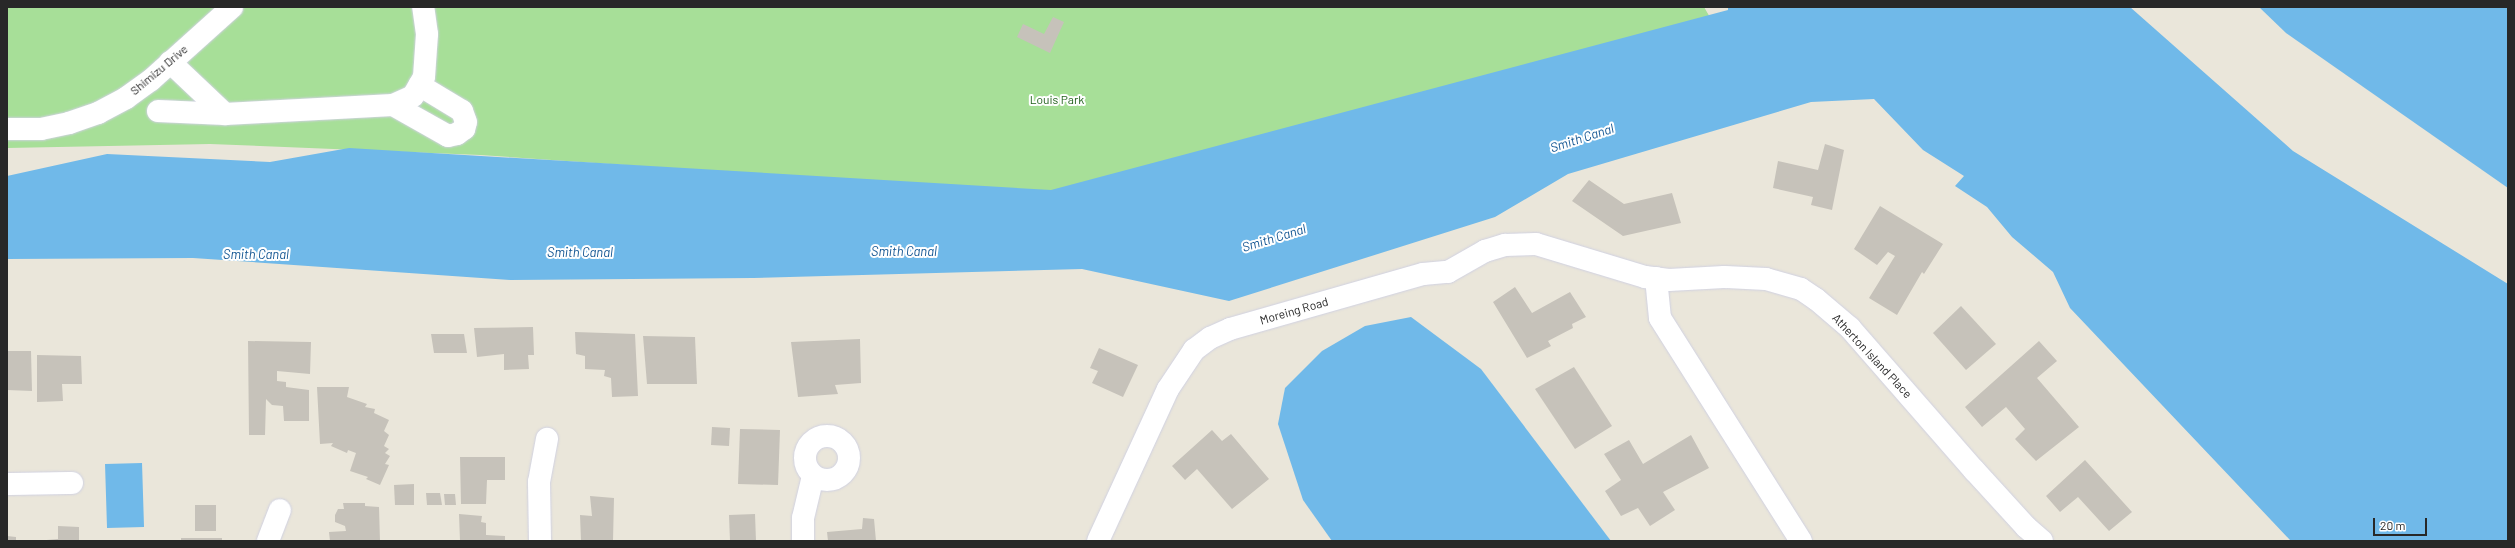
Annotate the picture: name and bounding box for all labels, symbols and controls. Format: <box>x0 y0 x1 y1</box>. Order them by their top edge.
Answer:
street label: Shimizu Drive <box>127 42 191 98</box>
park label: Louis Park <box>1030 93 1084 107</box>
water label: Smith Canal <box>1548 120 1616 156</box>
water label: Smith Canal <box>1240 221 1308 255</box>
water label: Smith Canal <box>871 243 937 259</box>
water label: Smith Canal <box>547 244 613 260</box>
water label: Smith Canal <box>223 246 289 262</box>
street label: Moreing Road <box>1258 294 1330 328</box>
street label: Atherton Island Place <box>1829 311 1915 401</box>
scale bar <box>2375 510 2429 536</box>
text: 20 m <box>2380 518 2406 532</box>

